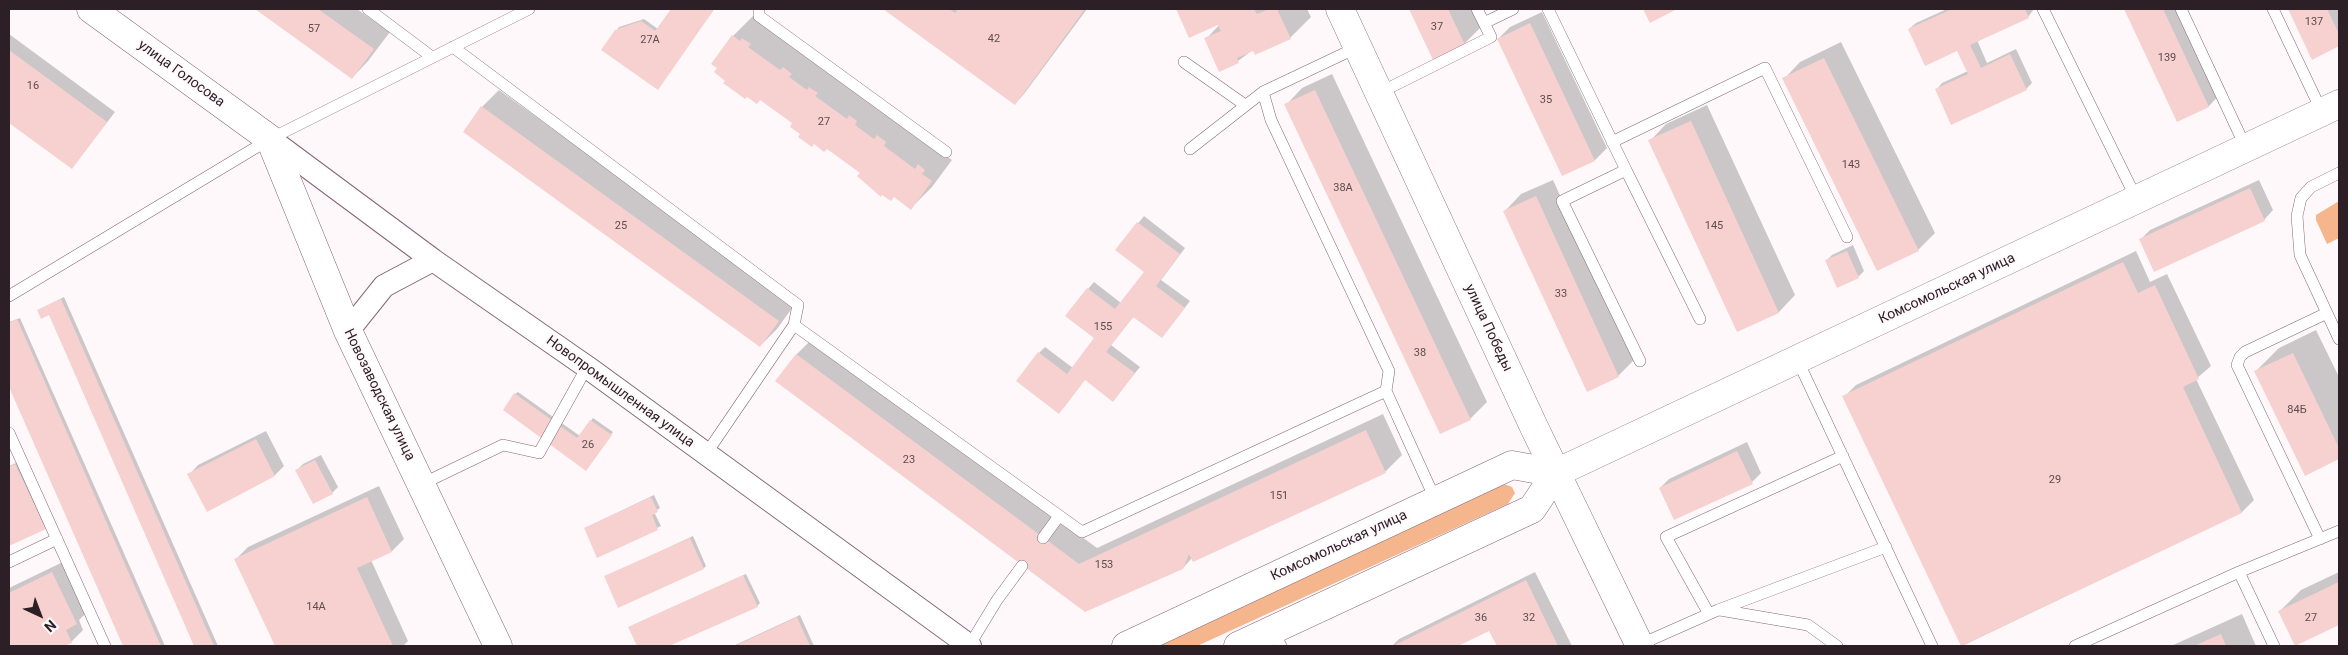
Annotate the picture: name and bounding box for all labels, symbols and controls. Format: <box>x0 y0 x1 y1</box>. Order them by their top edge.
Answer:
house number: 137 <box>2305 15 2323 29</box>
house number: 37 <box>1431 20 1443 34</box>
house number: 57 <box>308 22 320 36</box>
house number: 42 <box>988 32 1000 46</box>
house number: 27А <box>640 33 660 47</box>
street label: улица Голосова <box>134 37 228 111</box>
house number: 139 <box>2158 51 2176 65</box>
house number: 16 <box>27 79 39 93</box>
house number: 35 <box>1540 93 1552 107</box>
house number: 27 <box>818 115 830 129</box>
house number: 143 <box>1842 158 1860 172</box>
house number: 38А <box>1333 181 1353 195</box>
house number: 25 <box>615 219 627 233</box>
house number: 145 <box>1705 219 1723 233</box>
street label: Комсомольская улица <box>1876 250 2018 328</box>
street label: улица Победы <box>1460 282 1516 374</box>
house number: 33 <box>1555 287 1567 301</box>
house number: 155 <box>1094 320 1112 334</box>
street label: Новозаводская улица <box>340 326 418 464</box>
street label: Новопромышленная улица <box>543 332 697 452</box>
house number: 38 <box>1414 346 1426 360</box>
house number: 84Б <box>2287 403 2307 417</box>
house number: 26 <box>582 438 594 452</box>
house number: 23 <box>903 453 915 467</box>
house number: 29 <box>2049 473 2061 487</box>
house number: 151 <box>1270 489 1288 503</box>
street label: Комсомольская улица <box>1268 507 1410 585</box>
house number: 153 <box>1095 558 1113 572</box>
north arrow <box>15 590 65 640</box>
house number: 14А <box>306 600 326 614</box>
house number: 36 <box>1475 611 1487 625</box>
house number: 32 <box>1523 611 1535 625</box>
house number: 27 <box>2305 611 2317 625</box>
text: N <box>41 617 59 635</box>

